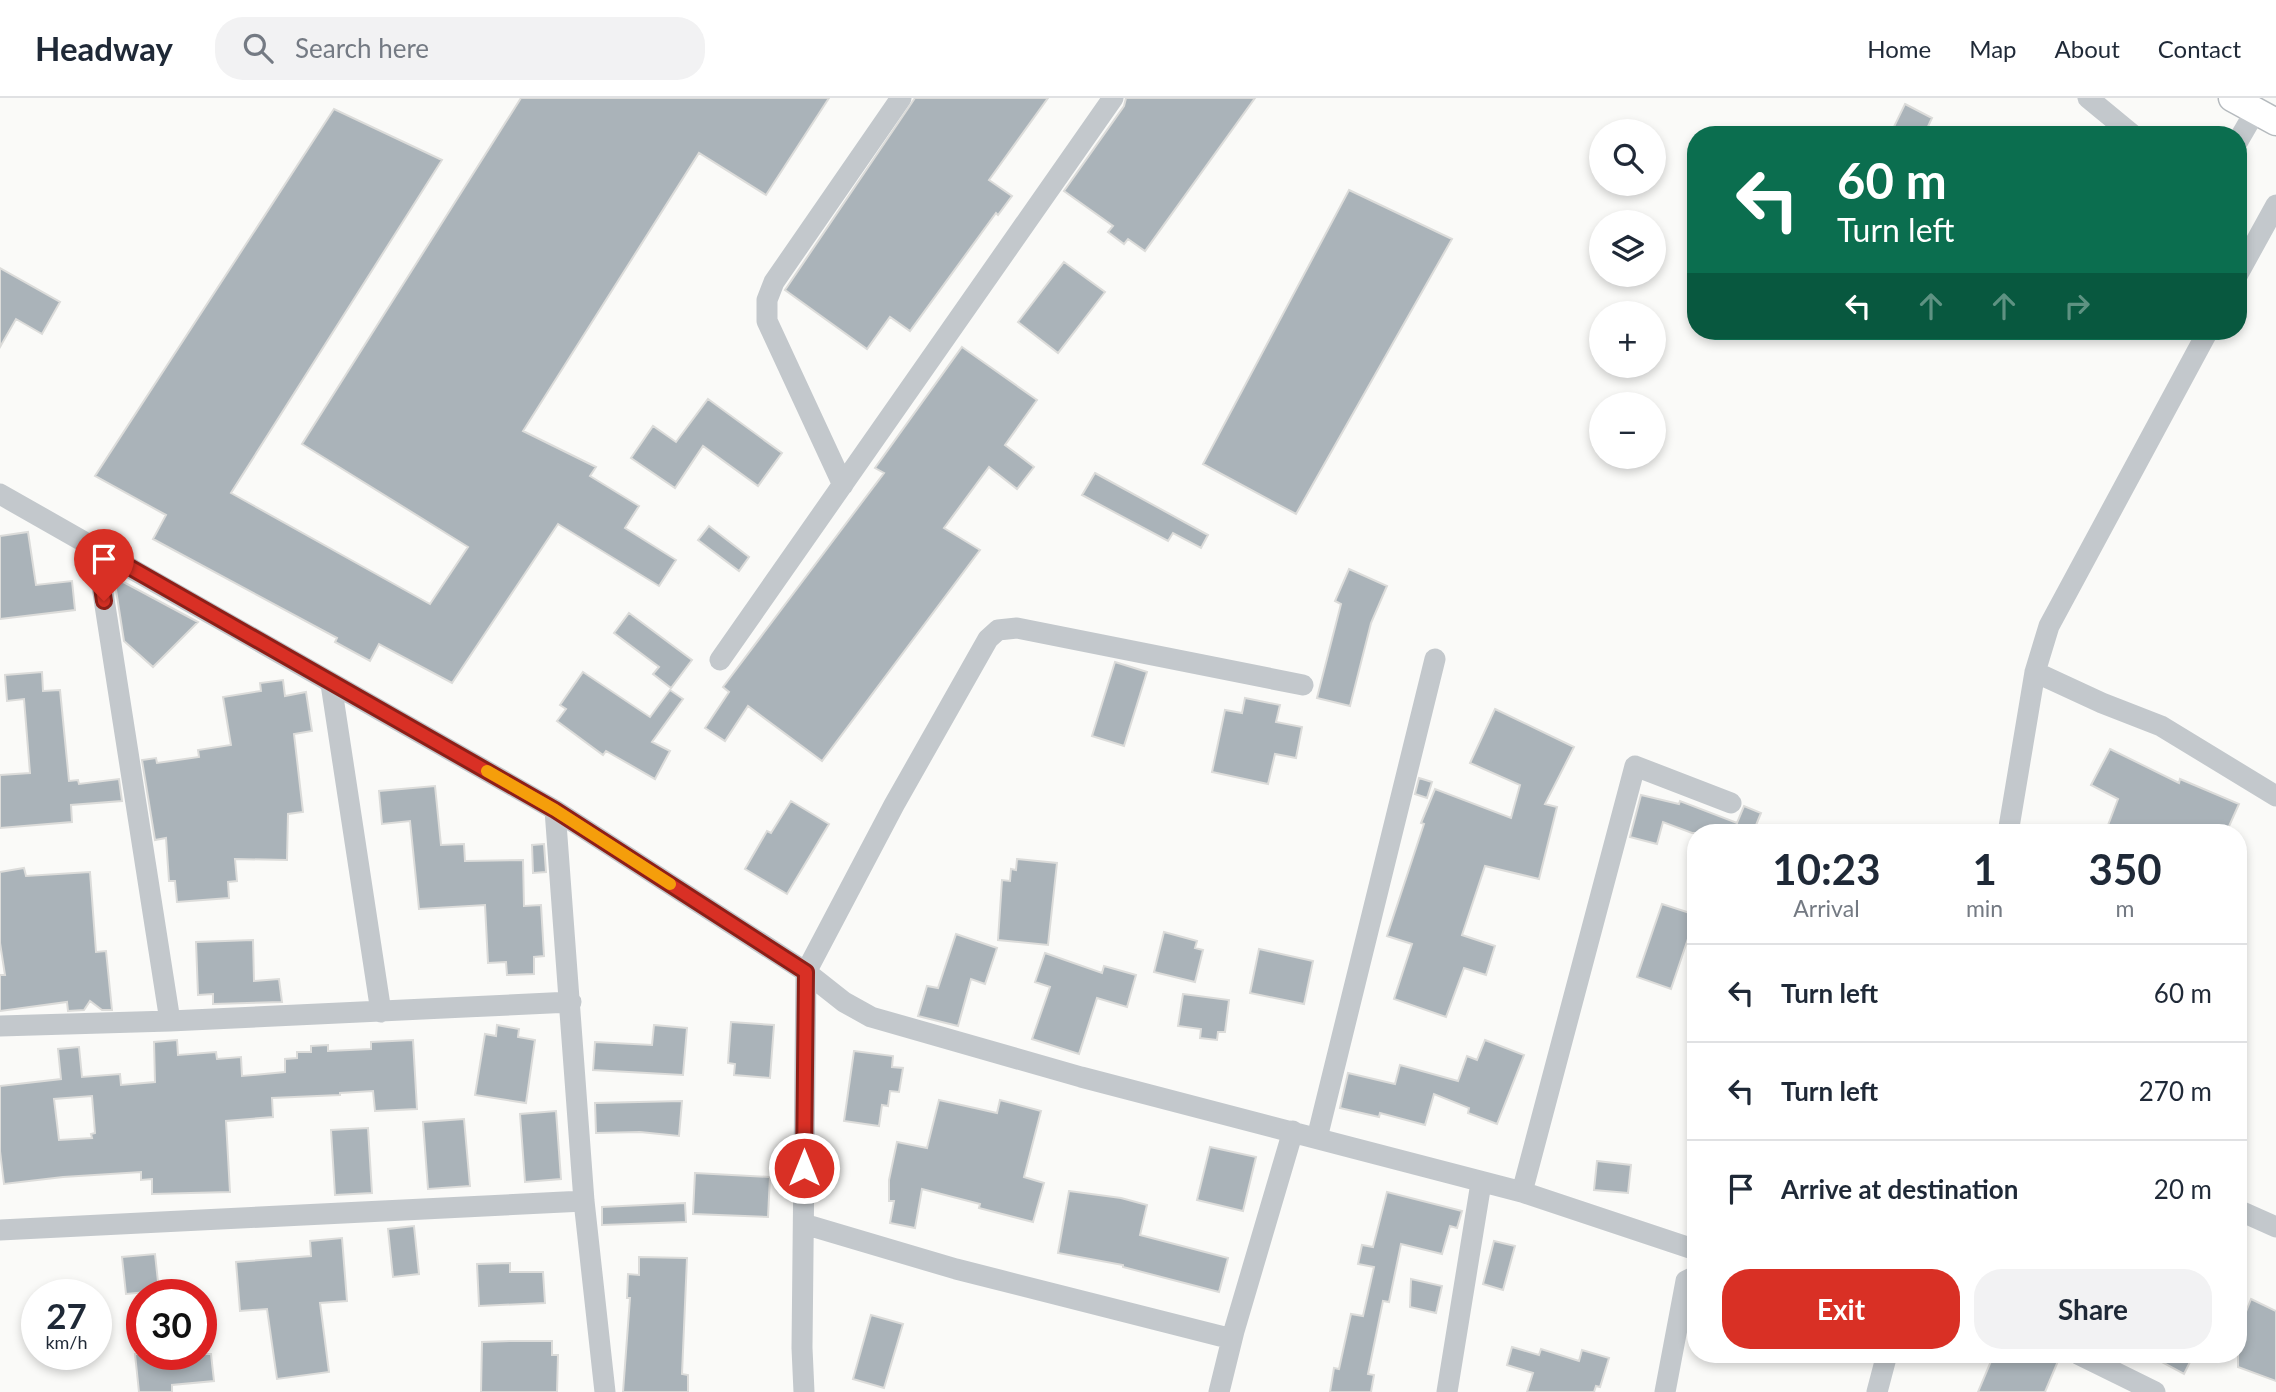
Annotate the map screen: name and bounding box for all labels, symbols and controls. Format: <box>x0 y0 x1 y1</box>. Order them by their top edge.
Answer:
search box <box>215 17 705 80</box>
text: Headway <box>35 28 173 68</box>
icon: search <box>239 29 277 67</box>
text: Search here <box>295 32 429 64</box>
text: Home <box>1867 34 1931 63</box>
text: Map <box>1969 34 2017 63</box>
text: About <box>2055 34 2120 63</box>
text: Contact <box>2158 34 2241 63</box>
map controls <box>1589 119 1666 469</box>
button: search <box>1589 119 1666 196</box>
text: 60 m <box>1837 151 1947 209</box>
icon: left <box>1722 154 1813 245</box>
button: layers <box>1589 210 1666 287</box>
text: Turn left <box>1837 210 1954 249</box>
icon: left <box>1839 287 1877 325</box>
icon: ahead <box>1912 287 1950 325</box>
icon: ahead <box>1985 287 2023 325</box>
icon: right <box>2058 287 2096 325</box>
button: + <box>1589 301 1666 378</box>
button: − <box>1589 392 1666 469</box>
pin <box>74 529 134 601</box>
icon: arrive <box>85 540 123 578</box>
text: 10:23 <box>1772 844 1881 894</box>
text: 1 <box>1972 844 1997 894</box>
text: 350 <box>2089 844 2162 894</box>
text: Arrival <box>1793 894 1860 922</box>
text: min <box>1966 894 2003 922</box>
text: m <box>2116 894 2135 922</box>
icon: left <box>1722 974 1760 1012</box>
text: Turn left <box>1781 977 1878 1009</box>
text: 60 m <box>2154 977 2212 1009</box>
icon: left <box>1722 1072 1760 1110</box>
text: Turn left <box>1781 1075 1878 1107</box>
text: 270 m <box>2139 1075 2212 1107</box>
position arrow <box>767 1131 841 1205</box>
icon: arrive <box>1722 1170 1760 1208</box>
text: Arrive at destination <box>1781 1173 2018 1205</box>
text: 20 m <box>2154 1173 2212 1205</box>
button: Exit <box>1722 1269 1960 1349</box>
button: Share <box>1974 1269 2212 1349</box>
speed limit sign: 30 <box>126 1279 217 1370</box>
text: 27 <box>46 1294 87 1336</box>
text: km/h <box>45 1331 88 1353</box>

